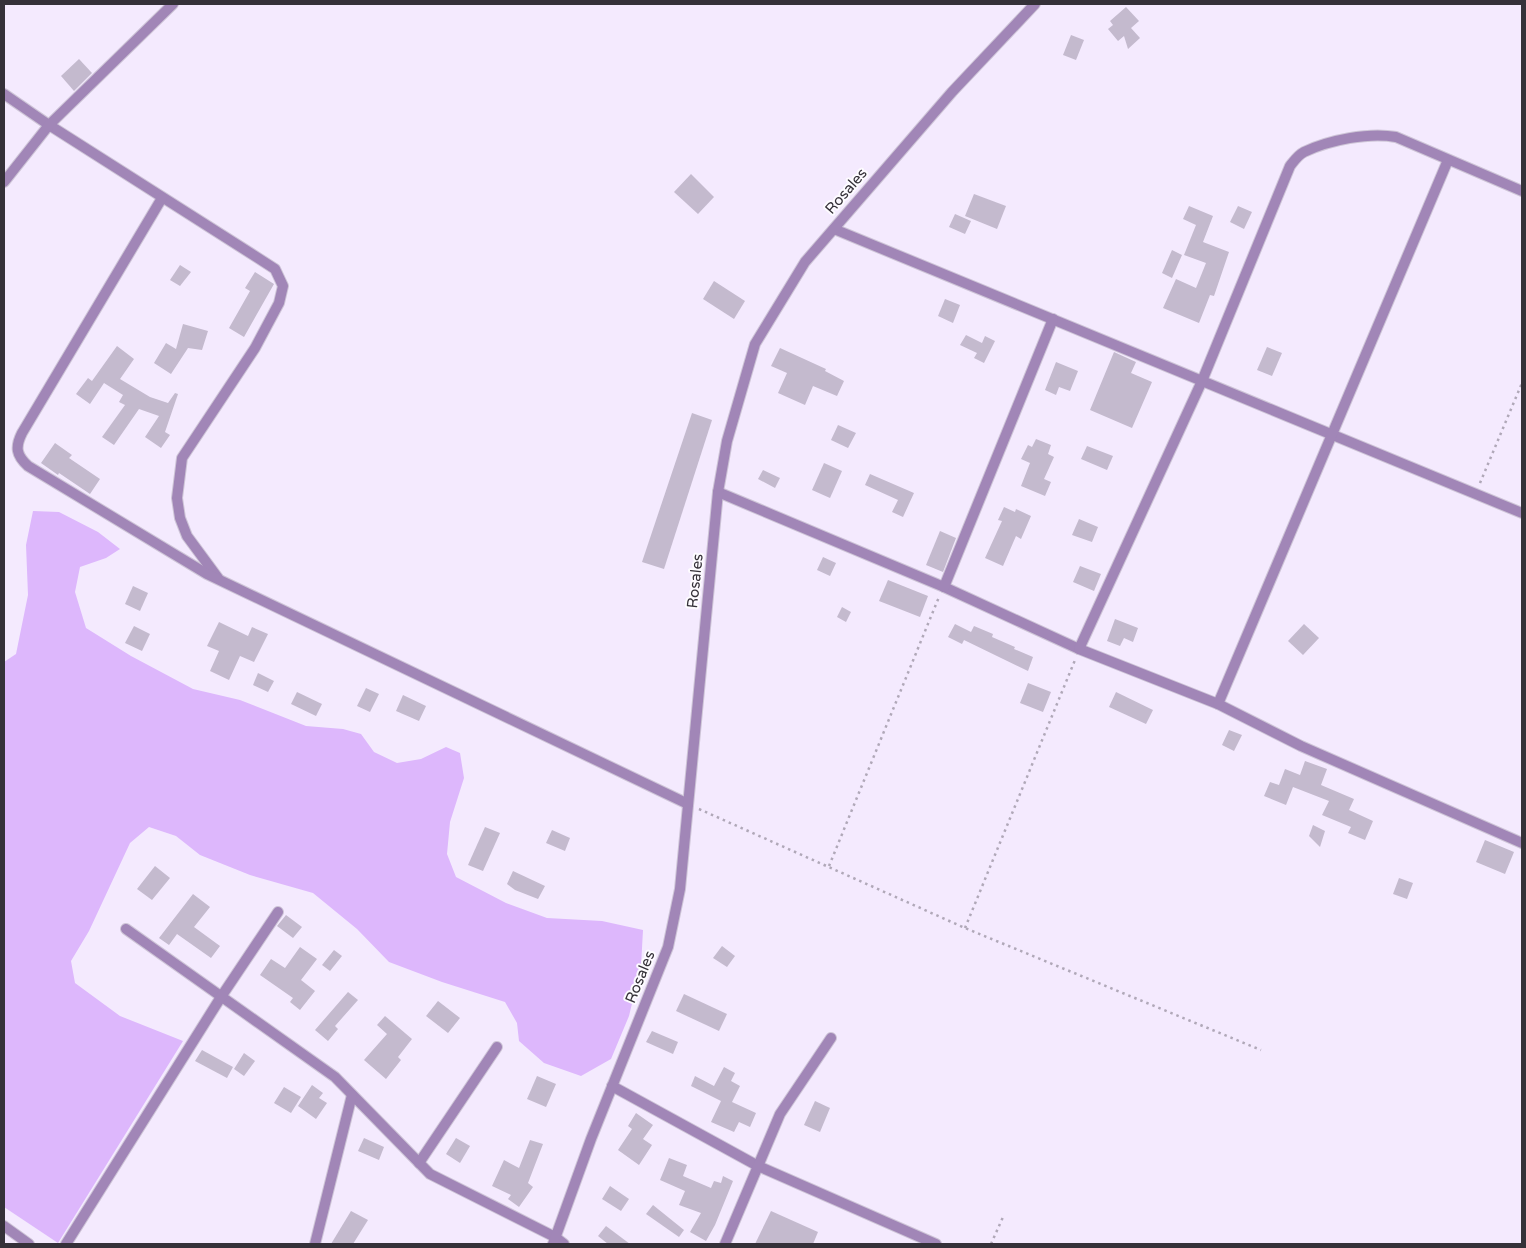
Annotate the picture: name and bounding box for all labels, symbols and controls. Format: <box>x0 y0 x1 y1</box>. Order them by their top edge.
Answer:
street label: Rosales <box>821 164 871 218</box>
street label: Rosales <box>683 553 707 609</box>
street label: Rosales <box>621 948 659 1006</box>

